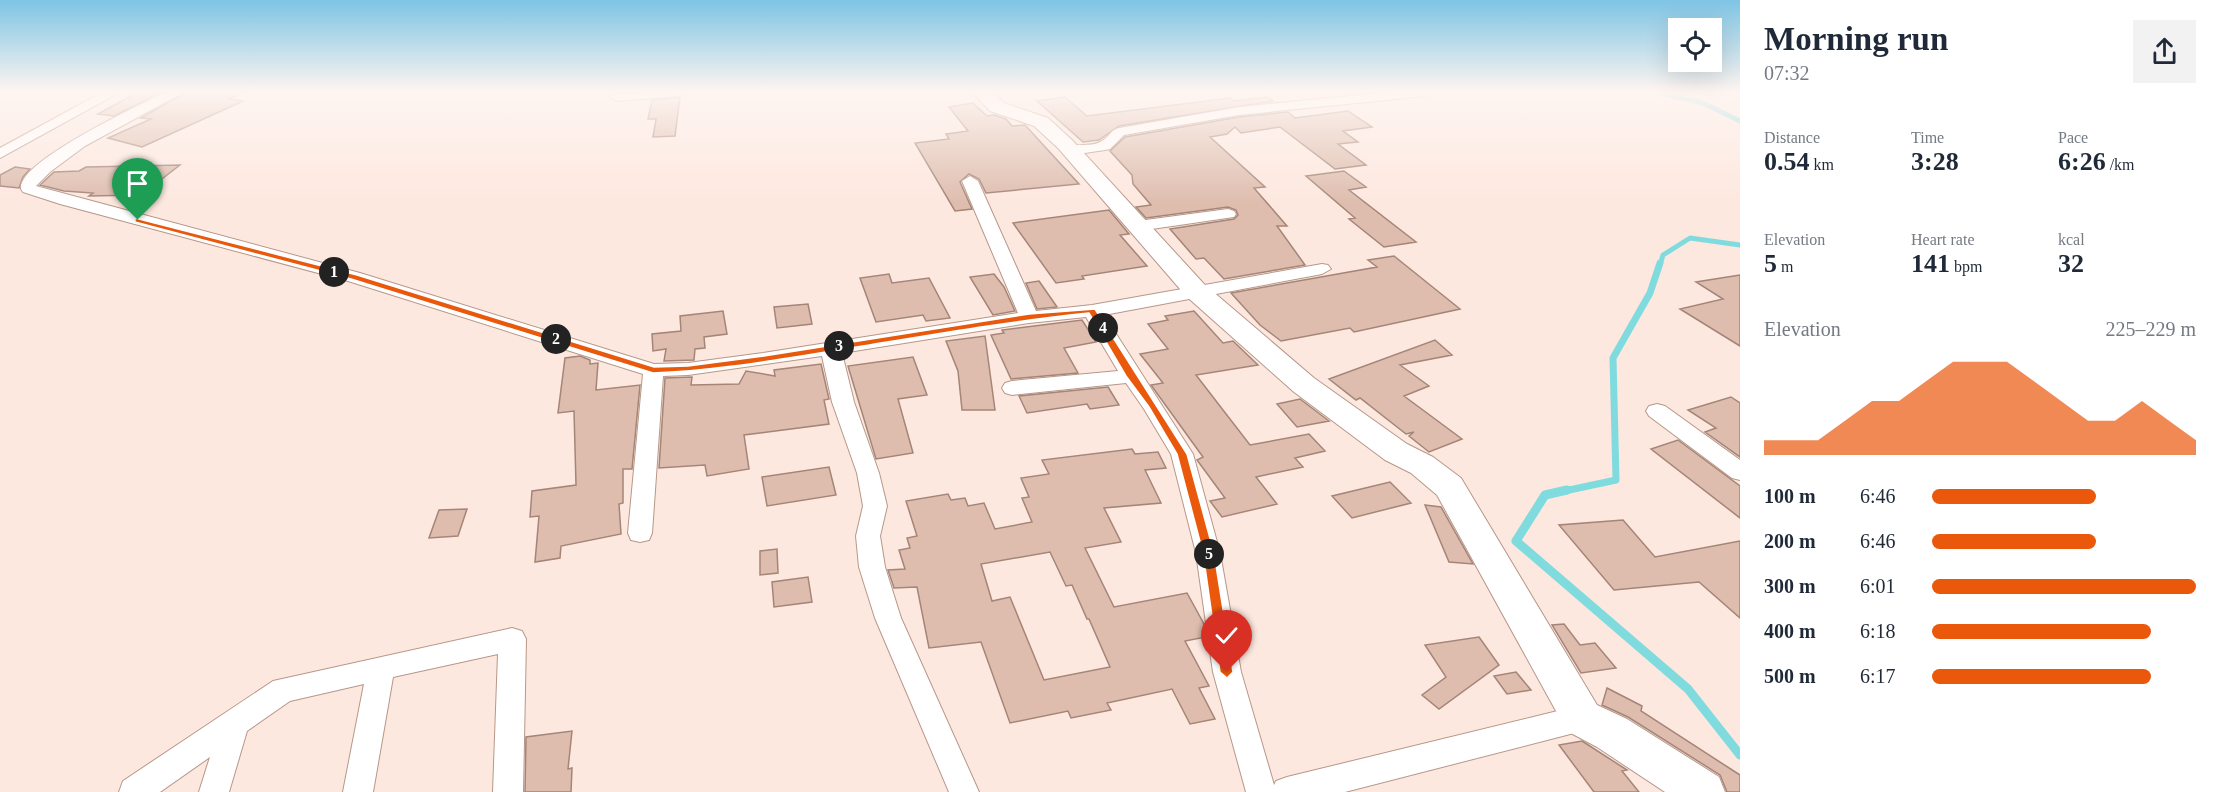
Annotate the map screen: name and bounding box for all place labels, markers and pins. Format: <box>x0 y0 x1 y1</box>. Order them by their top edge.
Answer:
pin <box>112 158 163 220</box>
pin: 1 <box>319 257 349 287</box>
pin: 4 <box>1088 313 1118 343</box>
pin: 2 <box>541 324 571 354</box>
pin: 3 <box>824 331 854 361</box>
pin: 5 <box>1194 539 1224 569</box>
pin <box>1201 610 1252 672</box>

